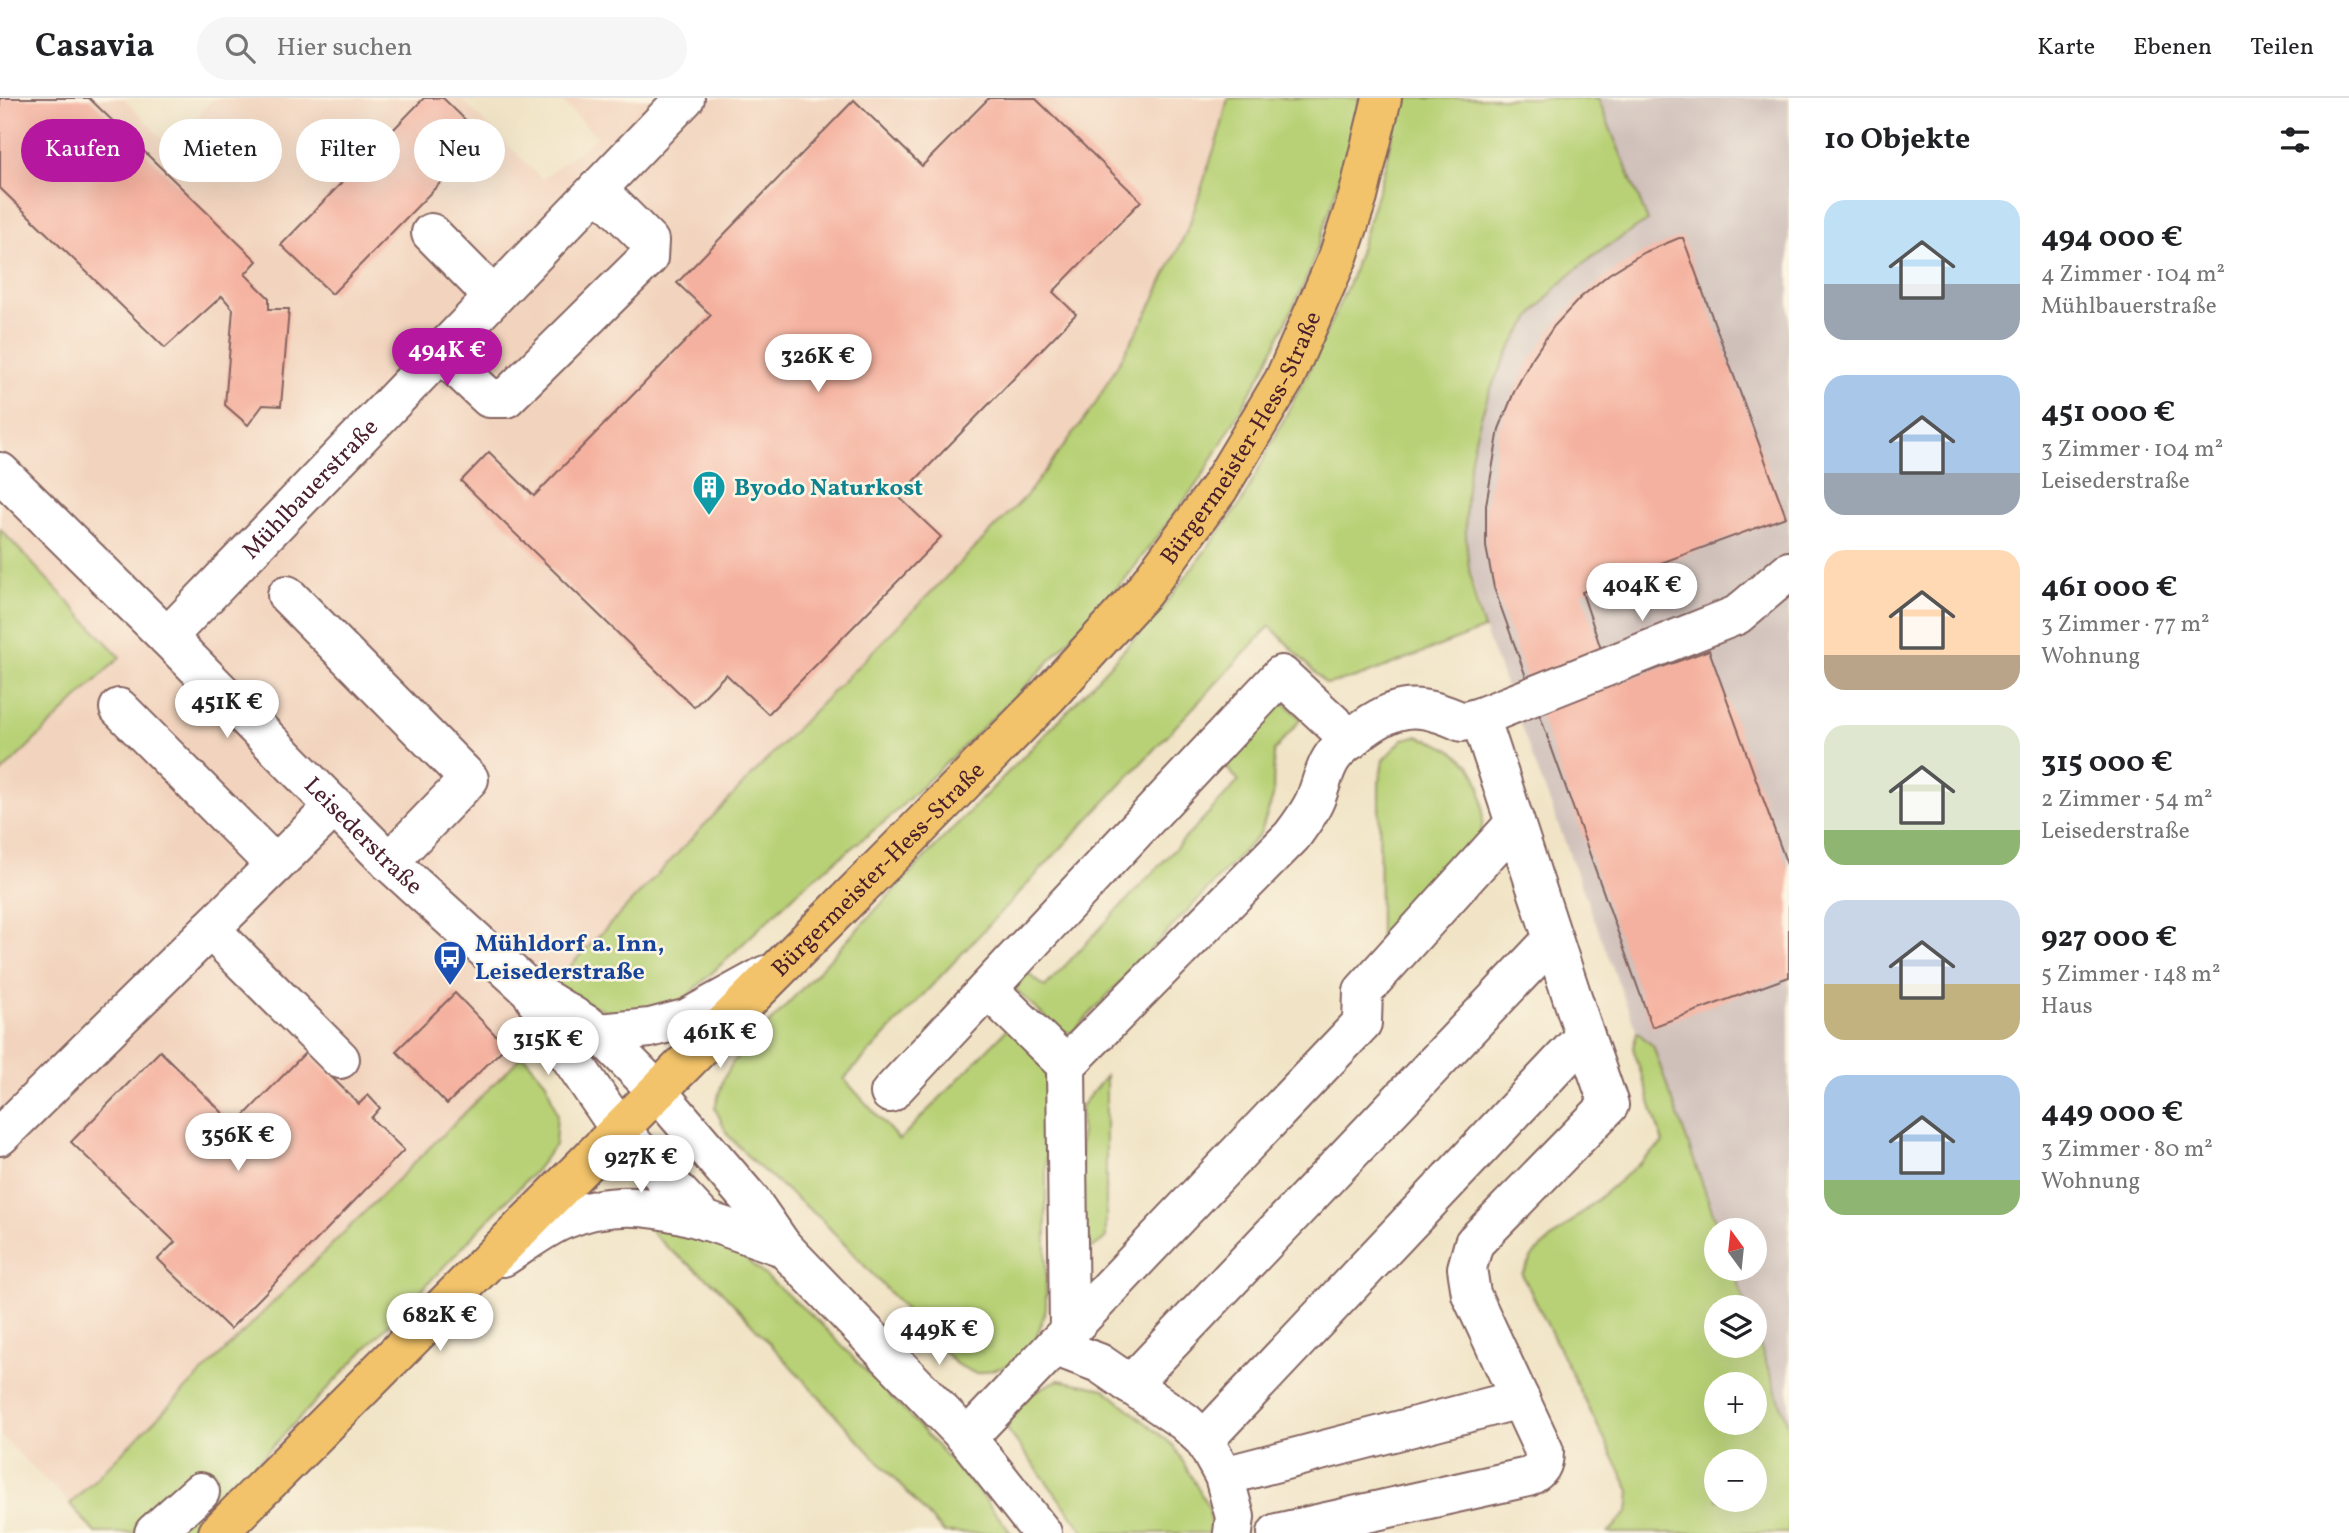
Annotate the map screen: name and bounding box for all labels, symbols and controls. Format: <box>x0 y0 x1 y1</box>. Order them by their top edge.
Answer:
search box <box>197 17 687 80</box>
text: Casavia <box>35 25 155 71</box>
icon: search <box>221 29 259 67</box>
text: Hier suchen <box>277 30 413 66</box>
text: Karte <box>2037 31 2095 65</box>
text: Ebenen <box>2133 31 2212 65</box>
text: Teilen <box>2250 31 2314 65</box>
chip: Kaufen <box>21 119 145 182</box>
chip: Mieten <box>159 119 282 182</box>
chip: Filter <box>296 119 400 182</box>
chip: Neu <box>414 119 505 182</box>
text: 10 Objekte <box>1824 119 1970 161</box>
icon: filters <box>2276 121 2314 159</box>
text: 494 000 € <box>2041 217 2183 259</box>
icon: home <box>1880 228 1964 312</box>
text: 4 Zimmer · 104 m² <box>2041 259 2225 291</box>
text: Mühlbauerstraße <box>2041 291 2217 323</box>
street label: Bürgermeister-Hess-Straße <box>1153 306 1331 573</box>
pin: 494K € <box>390 328 504 388</box>
pin: 326K € <box>761 334 875 394</box>
text: 494K € <box>408 335 486 367</box>
text: 326K € <box>781 341 855 373</box>
text: 451 000 € <box>2041 392 2175 434</box>
icon: home <box>1880 403 1964 487</box>
street label: Mühlbauerstraße <box>235 412 387 568</box>
text: 3 Zimmer · 104 m² <box>2041 434 2223 466</box>
text: Leisederstraße <box>2041 466 2190 498</box>
building icon: Byodo Naturkost <box>690 468 728 517</box>
place label: Byodo Naturkost <box>734 472 923 506</box>
pin: 404K € <box>1585 564 1699 623</box>
text: 461 000 € <box>2041 567 2178 609</box>
text: 404K € <box>1602 570 1682 602</box>
icon: home <box>1880 578 1964 662</box>
text: 3 Zimmer · 77 m² <box>2041 609 2210 641</box>
text: Wohnung <box>2041 641 2140 673</box>
pin: 451K € <box>170 680 284 740</box>
text: 451K € <box>191 687 263 719</box>
text: 315 000 € <box>2041 742 2173 784</box>
icon: home <box>1880 753 1964 837</box>
street label: Bürgermeister-Hess-Straße <box>765 755 994 986</box>
street label: Leisederstraße <box>295 770 429 903</box>
text: 2 Zimmer · 54 m² <box>2041 784 2213 816</box>
text: Leisederstraße <box>2041 816 2190 848</box>
text: 927 000 € <box>2041 917 2177 959</box>
place label: Mühldorf a. Inn, Leisederstraße <box>475 928 664 990</box>
icon: home <box>1880 928 1964 1012</box>
bus stop icon: Mühldorf a. Inn, Leisederstraße <box>431 938 469 987</box>
text: 5 Zimmer · 148 m² <box>2041 959 2220 991</box>
text: Haus <box>2041 991 2093 1023</box>
pin: 461K € <box>663 1010 777 1070</box>
text: 461K € <box>683 1017 757 1049</box>
pin: 315K € <box>491 1018 605 1077</box>
text: 315K € <box>513 1024 583 1056</box>
text: 449 000 € <box>2041 1092 2183 1134</box>
icon: home <box>1880 1103 1964 1187</box>
pin: 356K € <box>181 1114 295 1173</box>
text: 356K € <box>201 1120 275 1152</box>
text: 3 Zimmer · 80 m² <box>2041 1134 2213 1166</box>
pin: 927K € <box>584 1136 698 1195</box>
text: 927K € <box>604 1142 678 1174</box>
text: Wohnung <box>2041 1166 2140 1198</box>
north arrow <box>1704 1218 1768 1281</box>
map controls <box>1704 1218 1767 1512</box>
pin: 682K € <box>383 1294 497 1353</box>
button: layers <box>1704 1295 1767 1358</box>
text: 682K € <box>402 1300 478 1332</box>
pin: 449K € <box>882 1308 996 1367</box>
text: 449K € <box>900 1314 978 1346</box>
button: + <box>1704 1372 1767 1435</box>
button: − <box>1704 1449 1767 1512</box>

